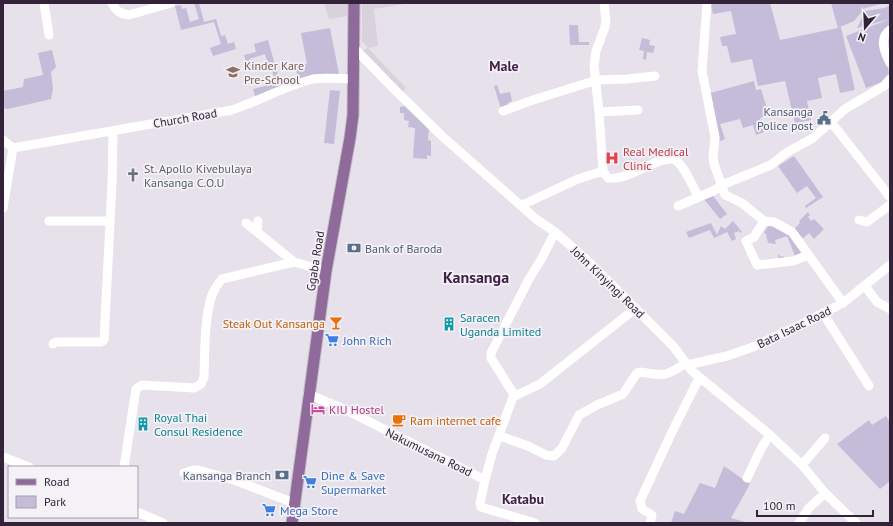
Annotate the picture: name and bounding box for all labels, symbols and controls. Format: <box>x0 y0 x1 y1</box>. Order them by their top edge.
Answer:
north arrow <box>845 8 885 48</box>
text: N <box>856 30 867 45</box>
district label: Male <box>489 57 519 75</box>
place label: Kinder Kare Pre-School <box>244 58 304 87</box>
school or university icon: Kinder Kare Pre-School <box>225 64 241 80</box>
place label: Kansanga Police post <box>757 104 813 133</box>
street label: Church Road <box>152 105 218 131</box>
public building icon: Kansanga Police post <box>816 110 832 126</box>
place label: Real Medical Clinic <box>623 144 689 173</box>
hospital icon: Real Medical Clinic <box>604 150 620 166</box>
place label: St. Apollo Kivebulaya Kansanga C.O.U <box>144 161 252 190</box>
church icon: St. Apollo Kivebulaya Kansanga C.O.U <box>125 167 141 183</box>
street label: Ggaba Road <box>303 230 327 292</box>
bank icon: Bank of Baroda <box>346 240 362 256</box>
place label: Bank of Baroda <box>365 241 442 256</box>
street label: John Kinyingi Road <box>567 242 648 321</box>
district label: Kansanga <box>443 267 509 287</box>
street label: Bata Isaac Road <box>755 303 833 351</box>
place label: Saracen Uganda Limited <box>460 310 541 339</box>
bar icon: Steak Out Kansanga <box>328 315 344 331</box>
place label: Steak Out Kansanga <box>223 316 325 331</box>
building icon: Saracen Uganda Limited <box>441 316 457 332</box>
supermarket icon: John Rich <box>324 332 340 348</box>
place label: John Rich <box>342 333 392 348</box>
hotel icon: KIU Hostel <box>310 401 326 417</box>
place label: KIU Hostel <box>329 402 384 417</box>
place label: Royal Thai Consul Residence <box>154 410 243 439</box>
cafe icon: Ram internet cafe <box>391 412 407 428</box>
place label: Ram internet cafe <box>410 413 501 428</box>
building icon: Royal Thai Consul Residence <box>135 416 151 432</box>
street label: Nakumusana Road <box>383 425 475 479</box>
legend <box>8 466 138 518</box>
bank icon: Kansanga Branch <box>274 467 290 483</box>
place label: Kansanga Branch <box>183 468 271 483</box>
place label: Dine & Save Supermarket <box>321 468 386 497</box>
text: Road <box>44 474 69 489</box>
supermarket icon: Dine & Save Supermarket <box>302 474 318 490</box>
district label: Katabu <box>502 490 544 508</box>
scale bar <box>757 492 873 518</box>
text: Park <box>44 494 66 509</box>
text: 100 m <box>763 498 796 513</box>
supermarket icon: Mega Store <box>261 502 277 518</box>
place label: Mega Store <box>280 503 338 518</box>

